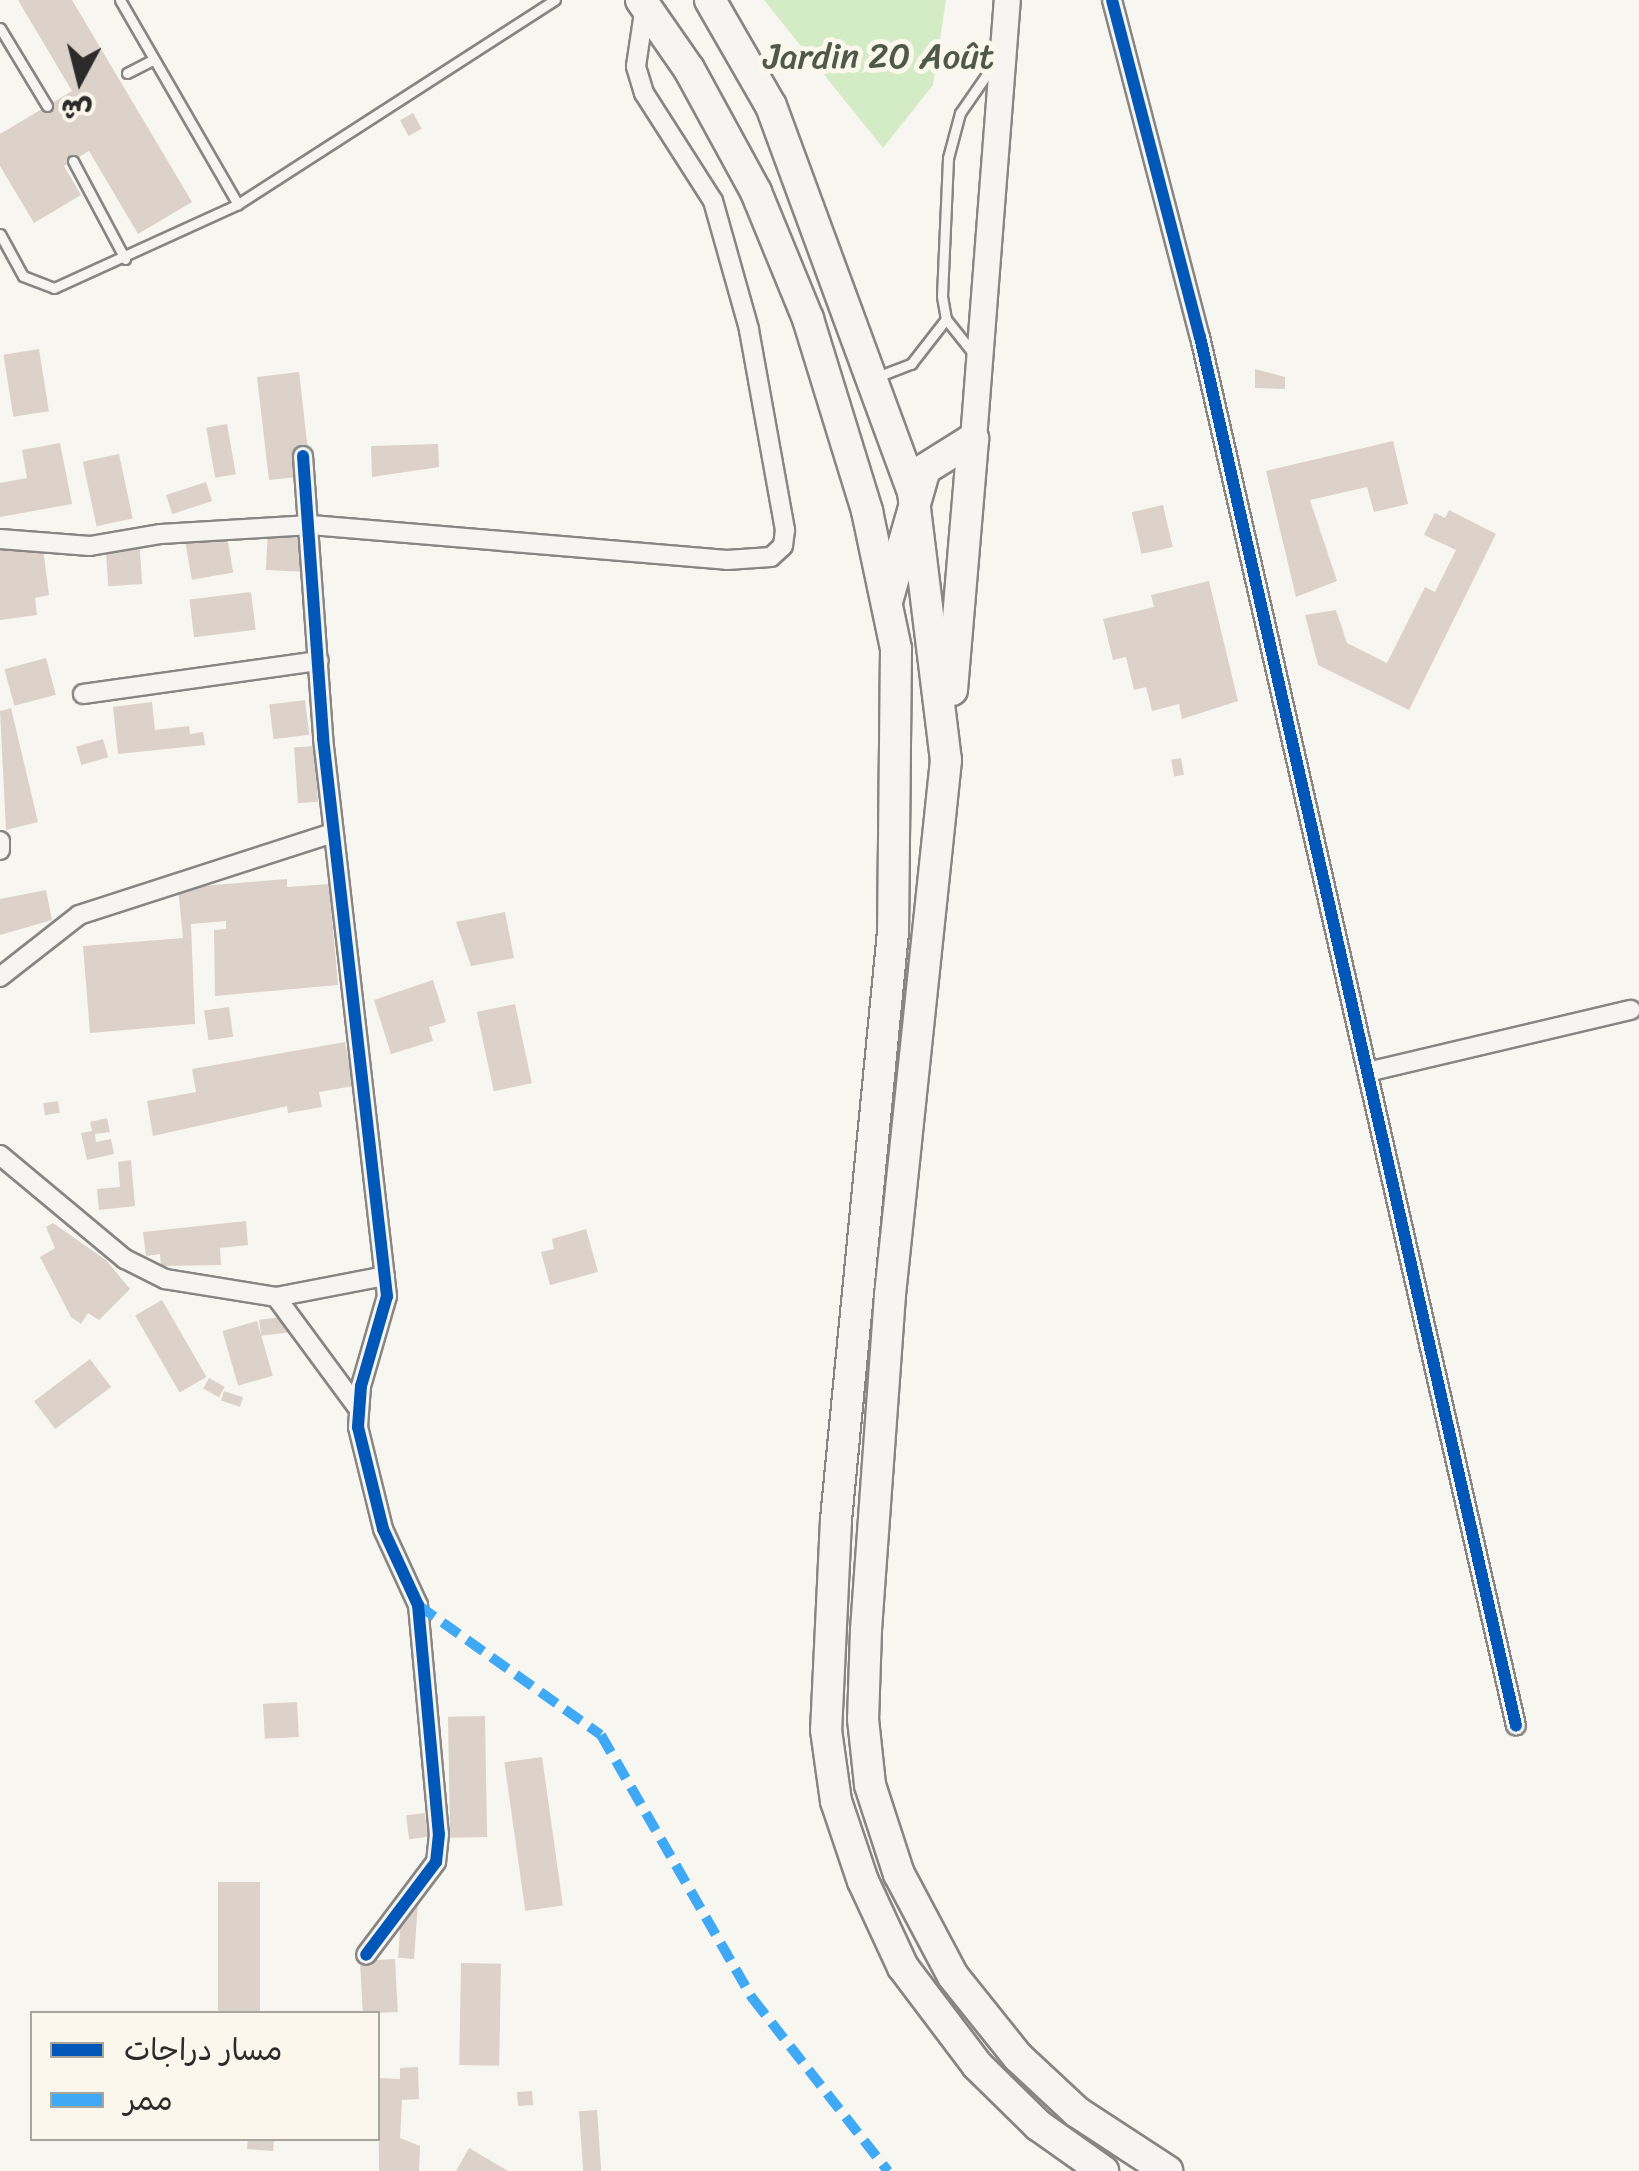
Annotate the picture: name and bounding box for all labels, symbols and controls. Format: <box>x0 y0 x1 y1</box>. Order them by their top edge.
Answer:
north arrow <box>30 30 130 130</box>
park label: Jardin 20 Août <box>764 35 994 77</box>
text: ش <box>58 84 95 136</box>
legend <box>30 2011 380 2141</box>
text: مسار دراجات <box>124 2023 282 2077</box>
text: ممر <box>124 2073 173 2127</box>

